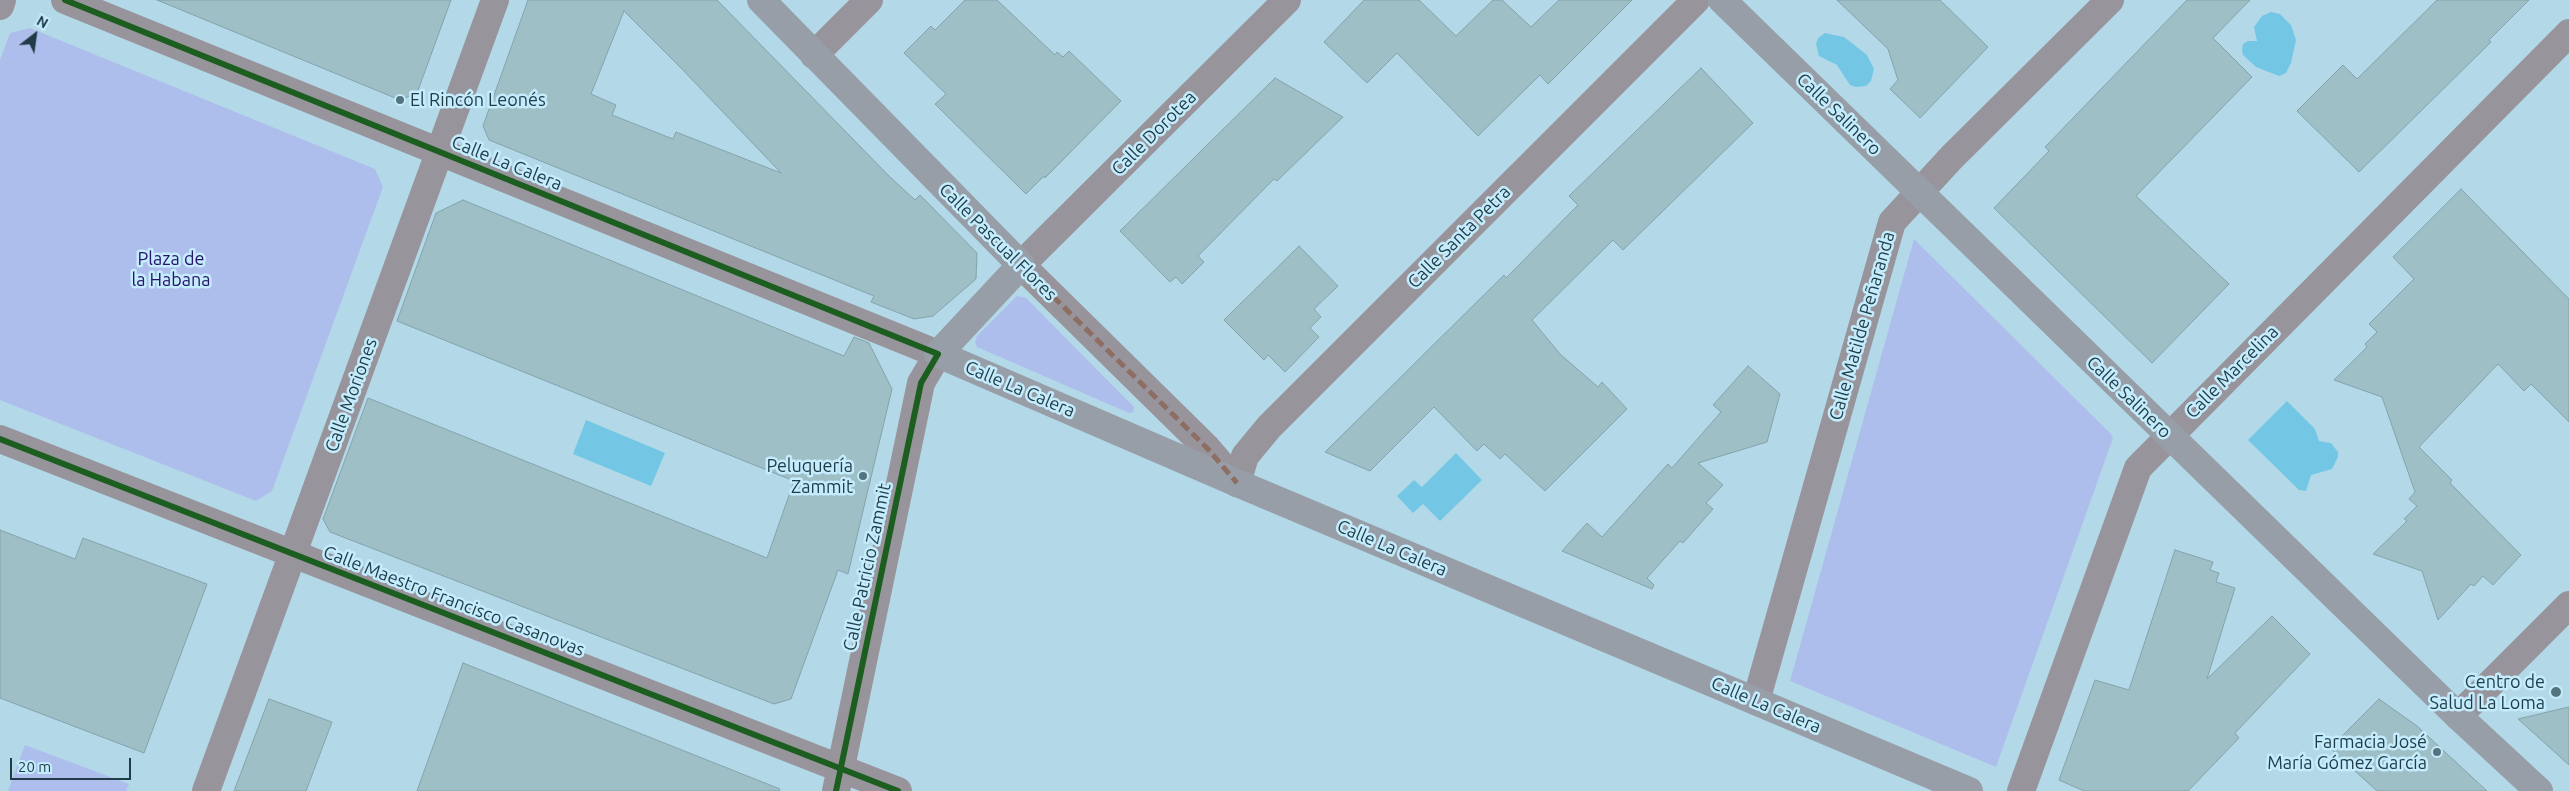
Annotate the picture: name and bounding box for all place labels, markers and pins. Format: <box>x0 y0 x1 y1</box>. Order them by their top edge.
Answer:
place label: El Rincón Leonés <box>410 89 546 111</box>
marker: El Rincón Leonés <box>394 94 406 106</box>
place label: Peluquería Zammit <box>766 455 853 498</box>
marker: Peluquería Zammit <box>857 470 869 482</box>
place label: Centro de Salud La Loma <box>2430 671 2545 714</box>
marker: Centro de Salud La Loma <box>2549 685 2563 699</box>
place label: Farmacia José María Gómez García <box>2267 731 2427 774</box>
marker: Farmacia José María Gómez García <box>2431 746 2443 758</box>

